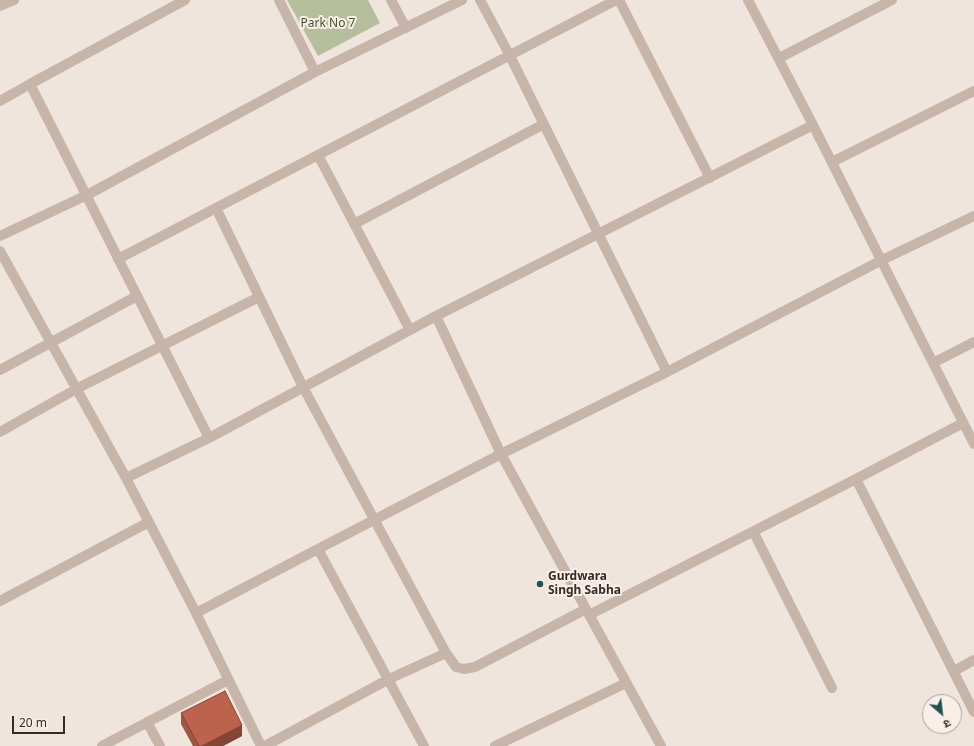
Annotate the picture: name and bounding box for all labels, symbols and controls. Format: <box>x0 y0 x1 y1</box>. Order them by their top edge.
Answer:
park label: Park No 7 <box>301 17 355 31</box>
place label: Gurdwara Singh Sabha <box>548 570 621 598</box>
marker: Gurdwara Singh Sabha <box>535 579 545 589</box>
north arrow <box>922 694 962 734</box>
scale bar <box>14 708 67 734</box>
text: 20 m <box>19 714 47 731</box>
text: उ <box>941 716 954 732</box>

